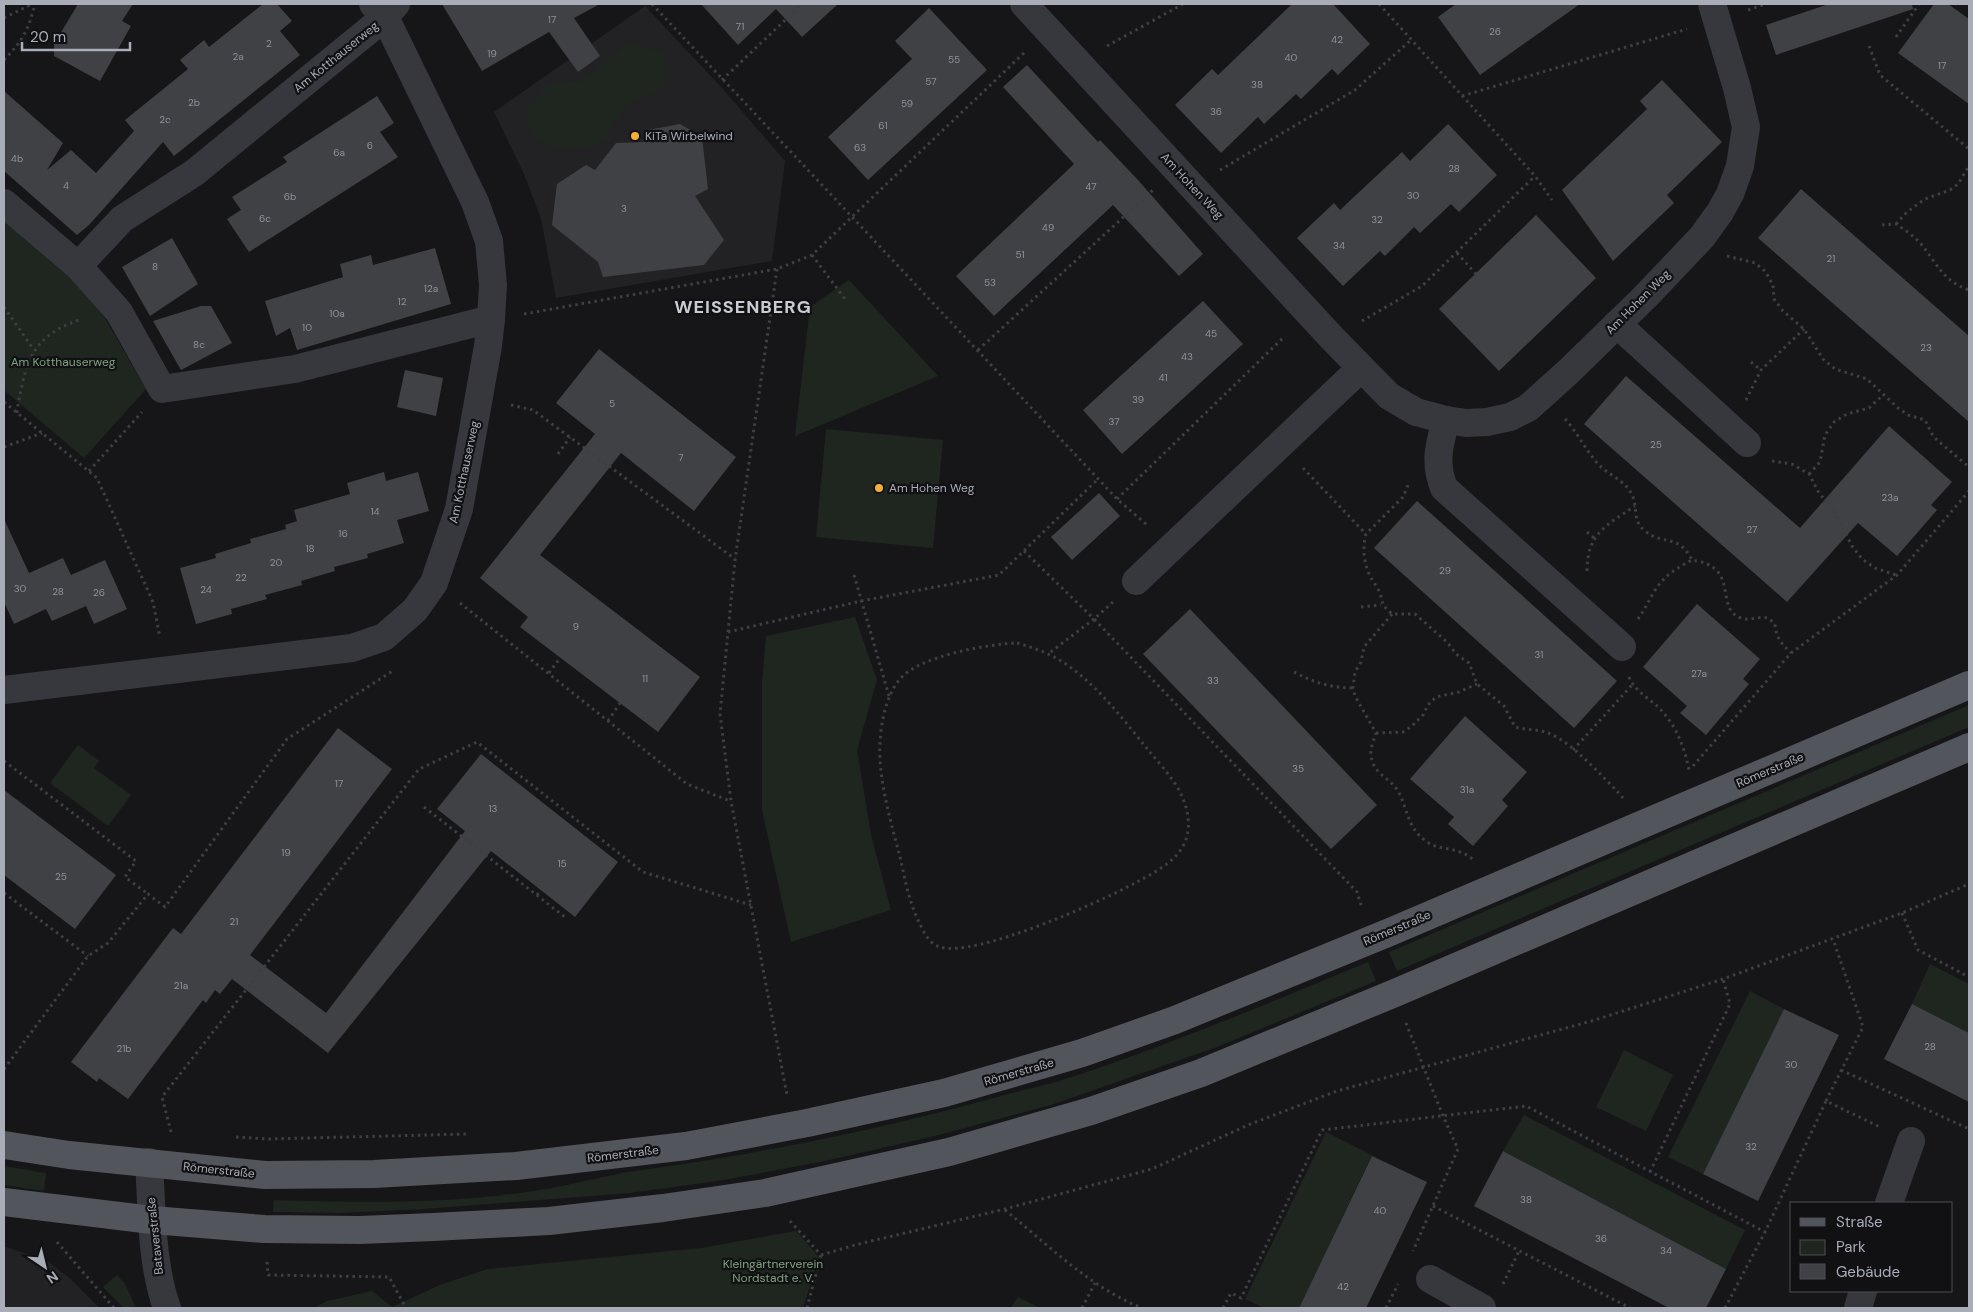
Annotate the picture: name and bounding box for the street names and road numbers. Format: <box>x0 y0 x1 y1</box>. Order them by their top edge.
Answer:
street label: Am Kotthauserweg <box>290 18 382 96</box>
street label: Am Hohen Weg <box>1157 149 1227 223</box>
street label: Am Hohen Weg <box>1602 266 1674 338</box>
street label: Am Kotthauserweg <box>445 419 483 525</box>
street label: Römerstraße <box>1734 749 1806 791</box>
street label: Römerstraße <box>1361 907 1433 949</box>
street label: Römerstraße <box>982 1054 1056 1090</box>
street label: Römerstraße <box>586 1142 660 1166</box>
street label: Römerstraße <box>182 1158 256 1182</box>
street label: Bataverstraße <box>143 1196 167 1276</box>

